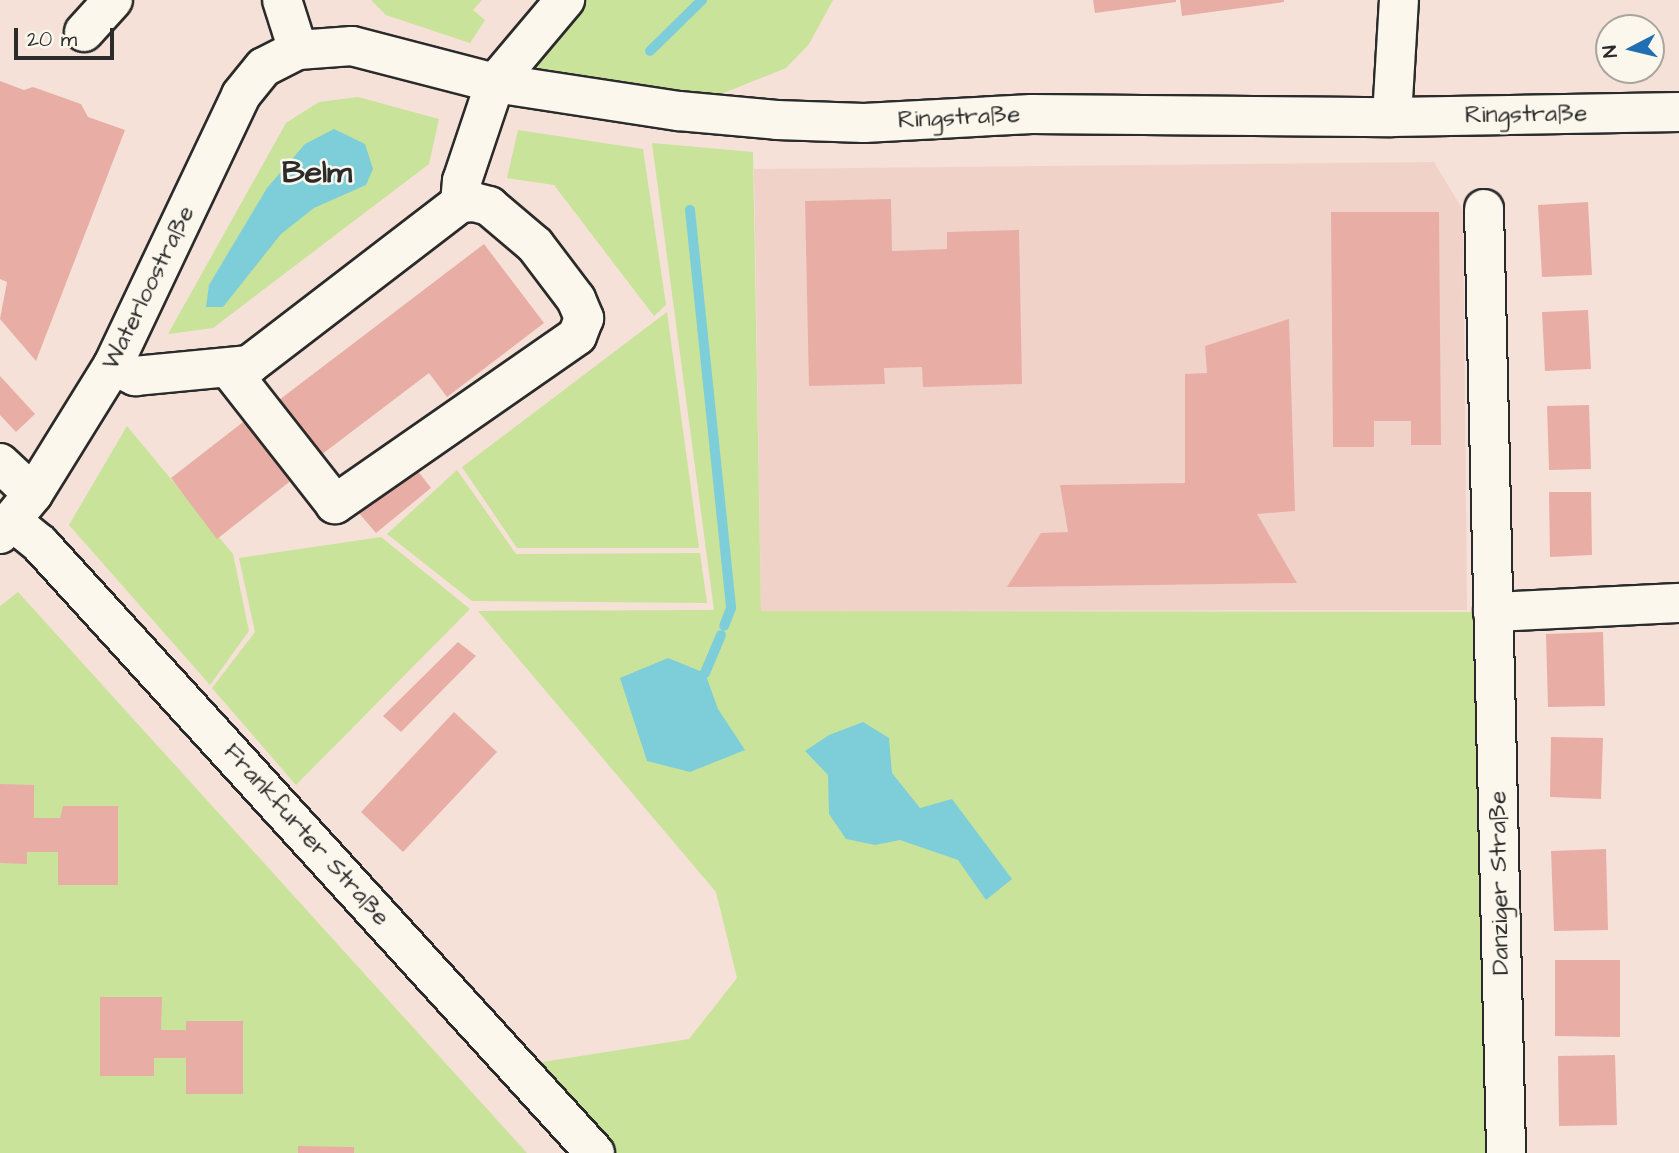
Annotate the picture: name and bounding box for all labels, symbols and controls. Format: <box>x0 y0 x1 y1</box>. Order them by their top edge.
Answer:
scale bar <box>18 14 117 58</box>
north arrow <box>1595 14 1665 84</box>
text: 20 m <box>27 25 77 54</box>
text: N <box>1597 44 1625 59</box>
street label: Ringstraße <box>897 100 1021 136</box>
street label: Ringstraße <box>1465 100 1587 130</box>
district label: Belm <box>282 154 352 192</box>
street label: Waterloostraße <box>97 201 201 375</box>
street label: Frankfurter Straße <box>217 738 395 932</box>
street label: Danziger Straße <box>1484 791 1516 975</box>

